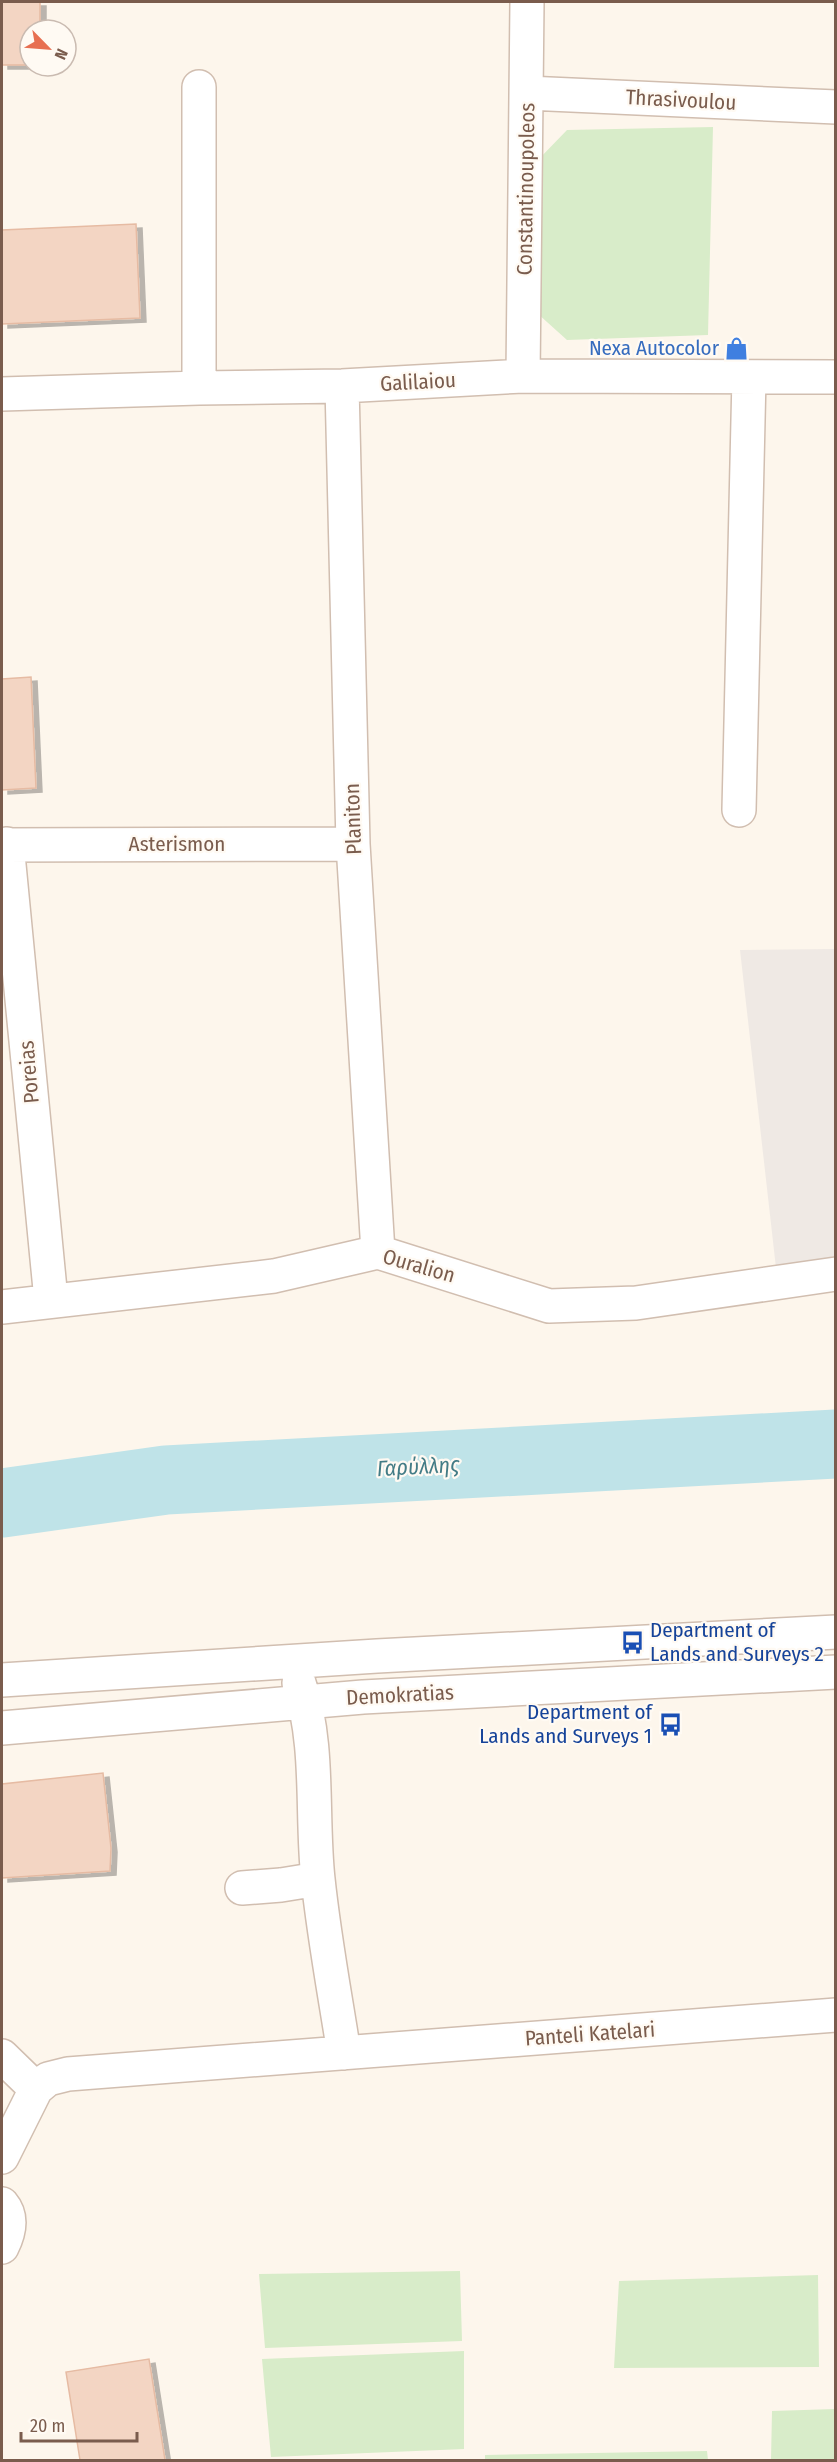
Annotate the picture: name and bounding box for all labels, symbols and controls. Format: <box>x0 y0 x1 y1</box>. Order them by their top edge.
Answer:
north arrow <box>18 18 78 78</box>
text: N <box>51 46 72 62</box>
street label: Thrasivoulou <box>625 84 737 116</box>
street label: Constantinoupoleos <box>511 102 541 276</box>
place label: Nexa Autocolor <box>589 335 720 361</box>
shop icon: Nexa Autocolor <box>724 335 750 361</box>
street label: Galilaiou <box>379 367 457 397</box>
street label: Planiton <box>339 783 367 855</box>
street label: Asterismon <box>129 831 225 857</box>
street label: Poreias <box>13 1039 45 1104</box>
street label: Ouralion <box>380 1243 458 1289</box>
water label: Γαρύλλης <box>376 1451 461 1482</box>
place label: Department of Lands and Surveys 2 <box>650 1617 824 1667</box>
bus stop icon: Department of Lands and Surveys 2 <box>619 1629 645 1655</box>
street label: Demokratias <box>345 1679 455 1711</box>
place label: Department of Lands and Surveys 1 <box>479 1699 654 1749</box>
bus stop icon: Department of Lands and Surveys 1 <box>657 1711 683 1737</box>
street label: Panteli Katelari <box>524 2016 656 2052</box>
scale bar <box>21 2405 136 2443</box>
text: 20 m <box>30 2415 65 2437</box>

